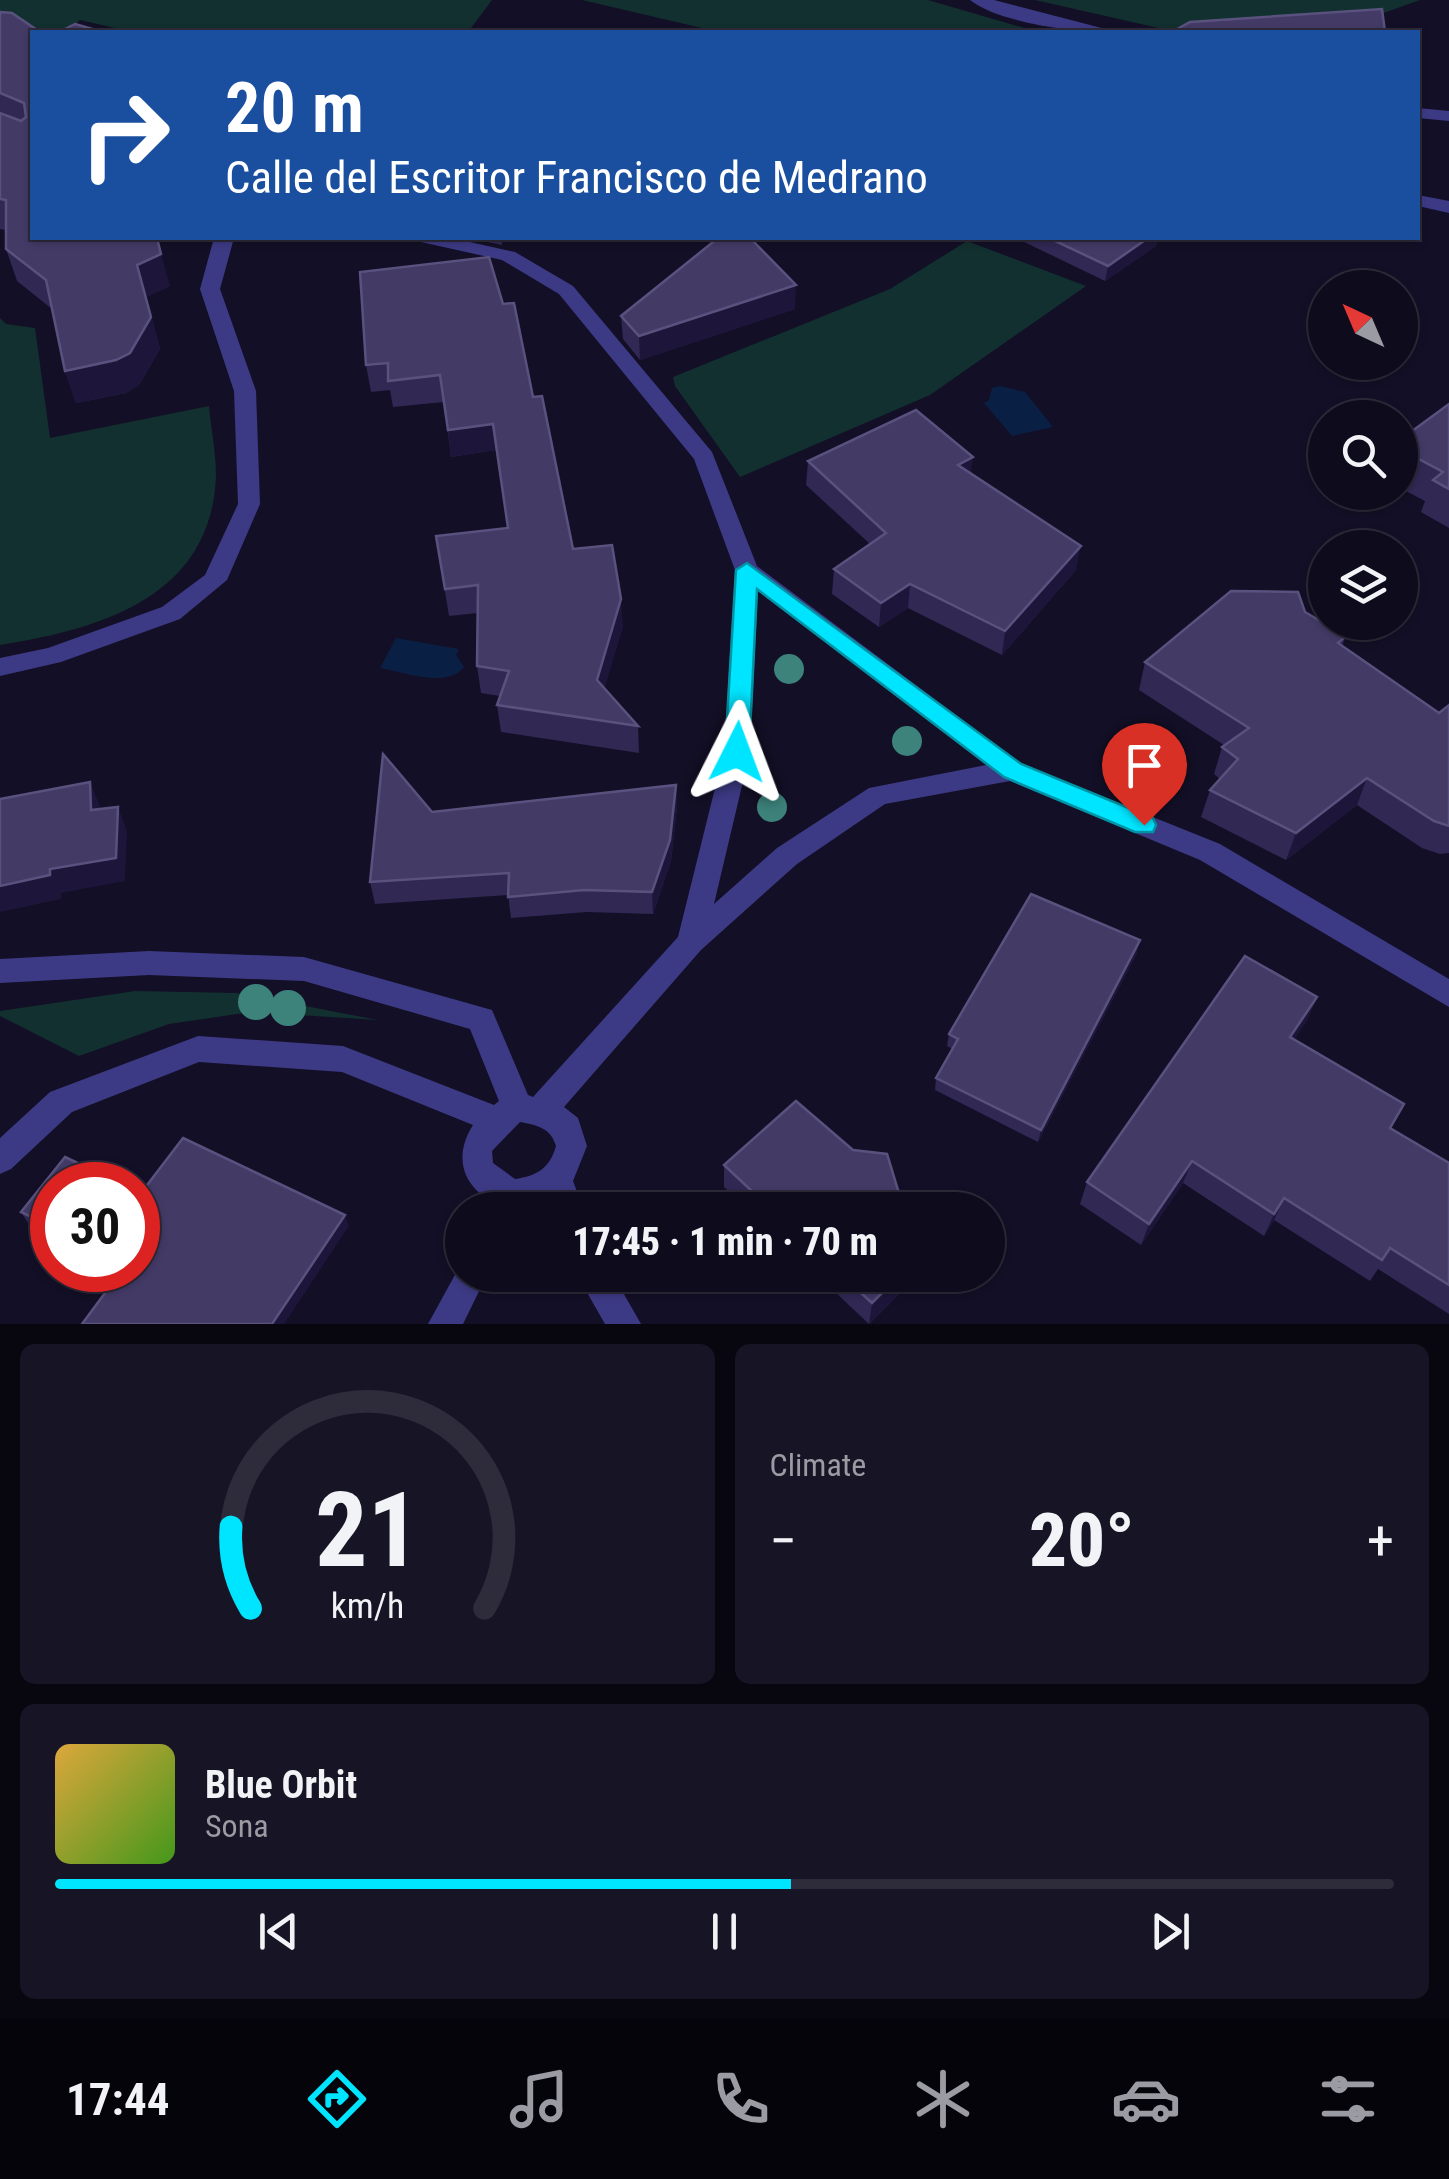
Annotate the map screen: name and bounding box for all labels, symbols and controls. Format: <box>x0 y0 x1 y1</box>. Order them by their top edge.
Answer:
text: 20 m <box>225 67 364 149</box>
icon: right <box>60 70 190 200</box>
text: Calle del Escritor Francisco de Medrano <box>225 151 928 204</box>
north arrow <box>1308 270 1418 380</box>
map controls <box>1308 270 1418 640</box>
button: search <box>1308 400 1418 510</box>
button: layers <box>1308 530 1418 640</box>
position arrow <box>685 700 789 804</box>
pin <box>1102 723 1187 826</box>
icon: arrive <box>1117 738 1172 793</box>
speed limit sign: 30 <box>30 1162 160 1292</box>
text: 17:45 · 1 min · 70 m <box>572 1220 878 1264</box>
text: Climate <box>770 1446 866 1484</box>
text: 21 <box>315 1470 420 1591</box>
text: 20° <box>1029 1496 1135 1584</box>
text: − <box>770 1509 797 1573</box>
text: + <box>1367 1509 1394 1573</box>
text: km/h <box>330 1585 404 1627</box>
text: Blue Orbit <box>205 1763 357 1807</box>
text: Sona <box>205 1807 268 1845</box>
icon: previous <box>251 1904 306 1959</box>
icon: pause <box>697 1904 752 1959</box>
icon: next <box>1143 1904 1198 1959</box>
icon: directions <box>302 2064 372 2134</box>
icon: music <box>504 2064 574 2134</box>
icon: phone <box>706 2064 776 2134</box>
icon: climate <box>908 2064 978 2134</box>
icon: car <box>1111 2064 1181 2134</box>
icon: filters <box>1313 2064 1383 2134</box>
text: 17:44 <box>66 2073 169 2126</box>

